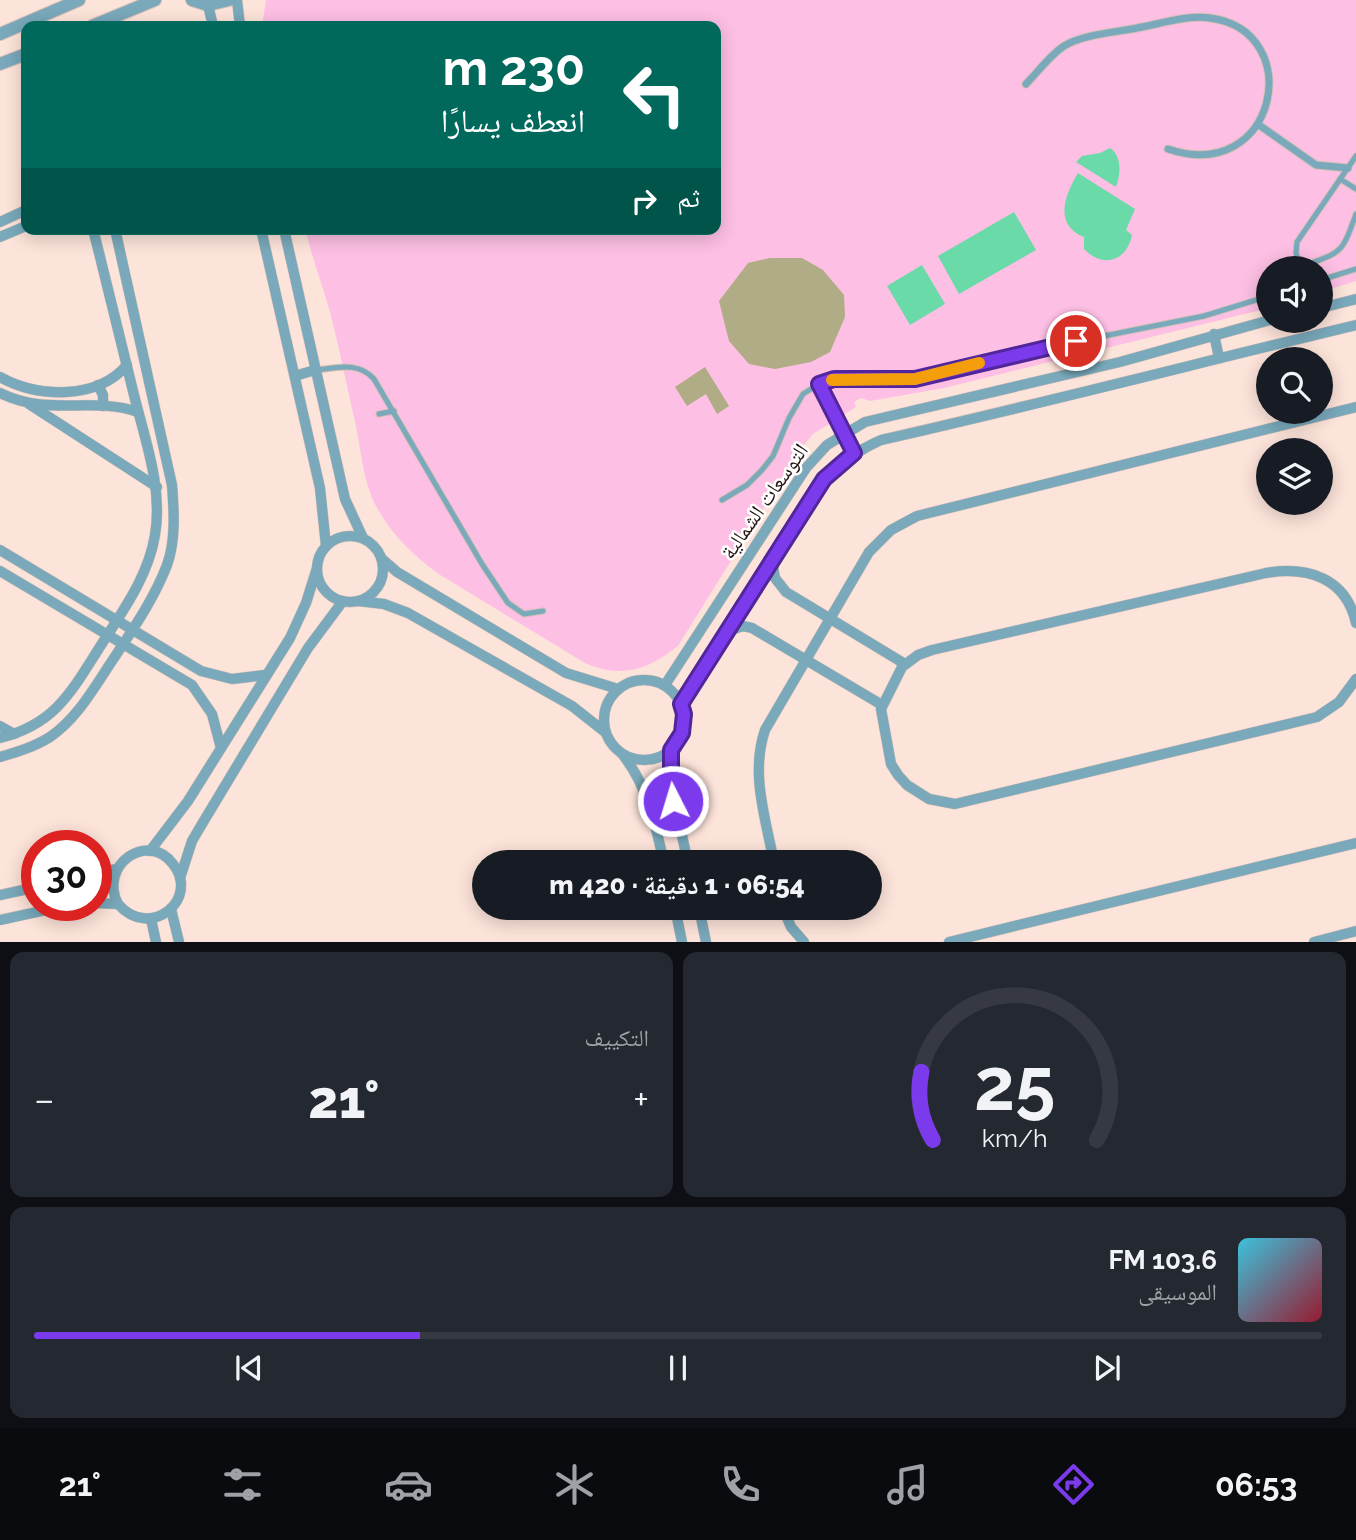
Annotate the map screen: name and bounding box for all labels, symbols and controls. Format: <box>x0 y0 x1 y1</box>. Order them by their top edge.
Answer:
text: 230 m <box>443 39 585 96</box>
icon: left <box>609 49 700 140</box>
text: انعطف يسارًا <box>441 102 585 139</box>
icon: right <box>625 182 663 220</box>
text: ثم <box>677 183 700 213</box>
map controls <box>1256 256 1333 515</box>
button: sound <box>1256 256 1333 333</box>
pin <box>1046 311 1106 371</box>
icon: arrive <box>1057 322 1095 360</box>
button: search <box>1256 347 1333 424</box>
street label: التوسعات الشمالية <box>715 438 813 564</box>
button: layers <box>1256 438 1333 515</box>
position arrow <box>636 764 710 838</box>
speed limit sign: 30 <box>21 830 112 921</box>
text: 06:54 · 1 دقيقة · 420 m <box>549 870 805 900</box>
text: التكييف <box>584 1024 649 1051</box>
text: 25 <box>974 1043 1055 1128</box>
text: 21° <box>308 1069 379 1130</box>
text: − <box>34 1077 54 1122</box>
text: + <box>633 1077 649 1122</box>
text: km/h <box>982 1123 1047 1153</box>
text: 103.6 FM <box>1108 1245 1217 1275</box>
text: الموسيقى <box>1138 1278 1217 1305</box>
icon: previous <box>230 1349 268 1387</box>
icon: pause <box>659 1349 697 1387</box>
icon: next <box>1088 1349 1126 1387</box>
icon: filters <box>218 1460 267 1509</box>
icon: car <box>384 1460 433 1509</box>
icon: climate <box>550 1460 599 1509</box>
icon: phone <box>716 1460 765 1509</box>
icon: music <box>883 1460 932 1509</box>
icon: directions <box>1049 1460 1098 1509</box>
text: 21° <box>59 1466 101 1503</box>
text: 06:53 <box>1215 1466 1297 1503</box>

